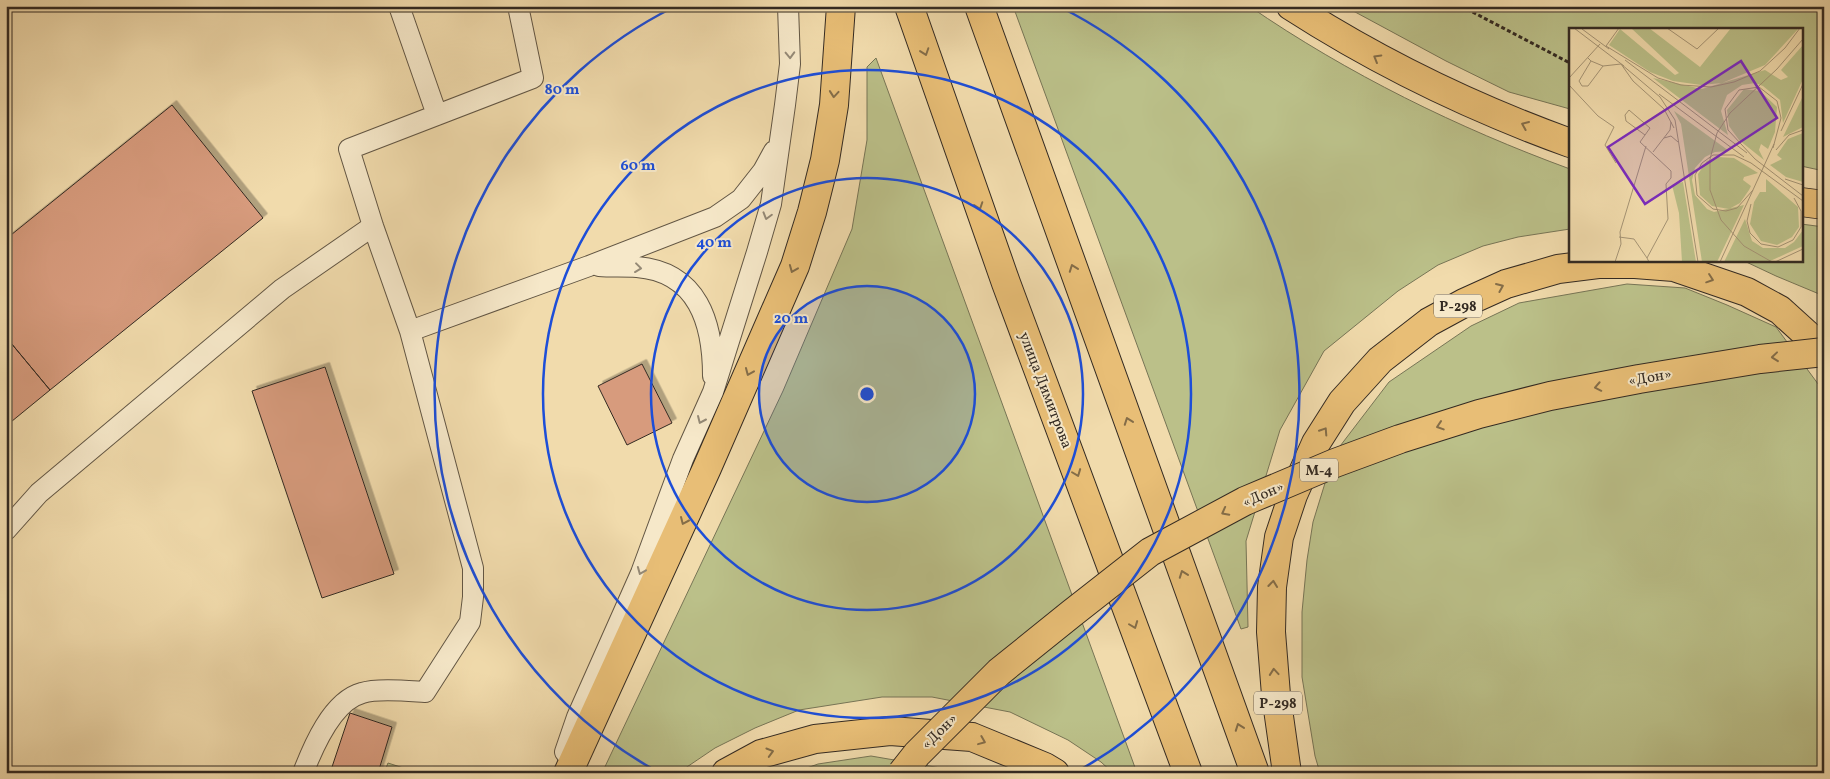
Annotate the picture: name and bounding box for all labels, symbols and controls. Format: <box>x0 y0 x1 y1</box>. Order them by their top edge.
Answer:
inset map <box>1569 28 1802 261</box>
one-way arrow <box>919 48 929 56</box>
one-way arrow <box>784 51 795 59</box>
one-way arrow <box>1373 54 1382 64</box>
text: 80 m <box>545 80 580 101</box>
one-way arrow <box>829 91 840 99</box>
one-way arrow <box>1521 121 1530 131</box>
text: 60 m <box>621 156 656 177</box>
one-way arrow <box>973 201 983 209</box>
one-way arrow <box>763 211 773 219</box>
text: 40 m <box>696 233 732 254</box>
one-way arrow <box>634 262 642 273</box>
one-way arrow <box>789 264 799 273</box>
one-way arrow <box>1069 265 1079 273</box>
one-way arrow <box>1706 273 1714 283</box>
one-way arrow <box>1495 282 1504 293</box>
road number: Р-298 <box>1434 294 1482 318</box>
text: 20 m <box>774 309 809 330</box>
street label: улица Димитрова <box>1013 329 1076 452</box>
one-way arrow <box>1771 351 1779 362</box>
street label: «Дон» <box>1627 364 1673 393</box>
one-way arrow <box>744 367 755 376</box>
one-way arrow <box>1593 381 1602 391</box>
centre of rings <box>858 385 876 403</box>
one-way arrow <box>697 415 707 424</box>
one-way arrow <box>1124 417 1134 426</box>
one-way arrow <box>1437 420 1445 430</box>
one-way arrow <box>1317 427 1327 436</box>
road number: М-4 <box>1300 458 1338 482</box>
one-way arrow <box>1071 468 1081 477</box>
street label: «Дон» <box>1240 477 1288 514</box>
one-way arrow <box>1221 506 1230 516</box>
one-way arrow <box>679 516 690 525</box>
one-way arrow <box>637 566 648 575</box>
one-way arrow <box>1179 570 1189 579</box>
one-way arrow <box>1267 579 1278 587</box>
one-way arrow <box>1128 620 1139 629</box>
one-way arrow <box>1269 668 1280 676</box>
road number: Р-298 <box>1254 691 1302 714</box>
street label: «Дон» <box>917 709 963 755</box>
one-way arrow <box>1235 723 1245 732</box>
one-way arrow <box>977 735 986 745</box>
one-way arrow <box>766 747 774 757</box>

